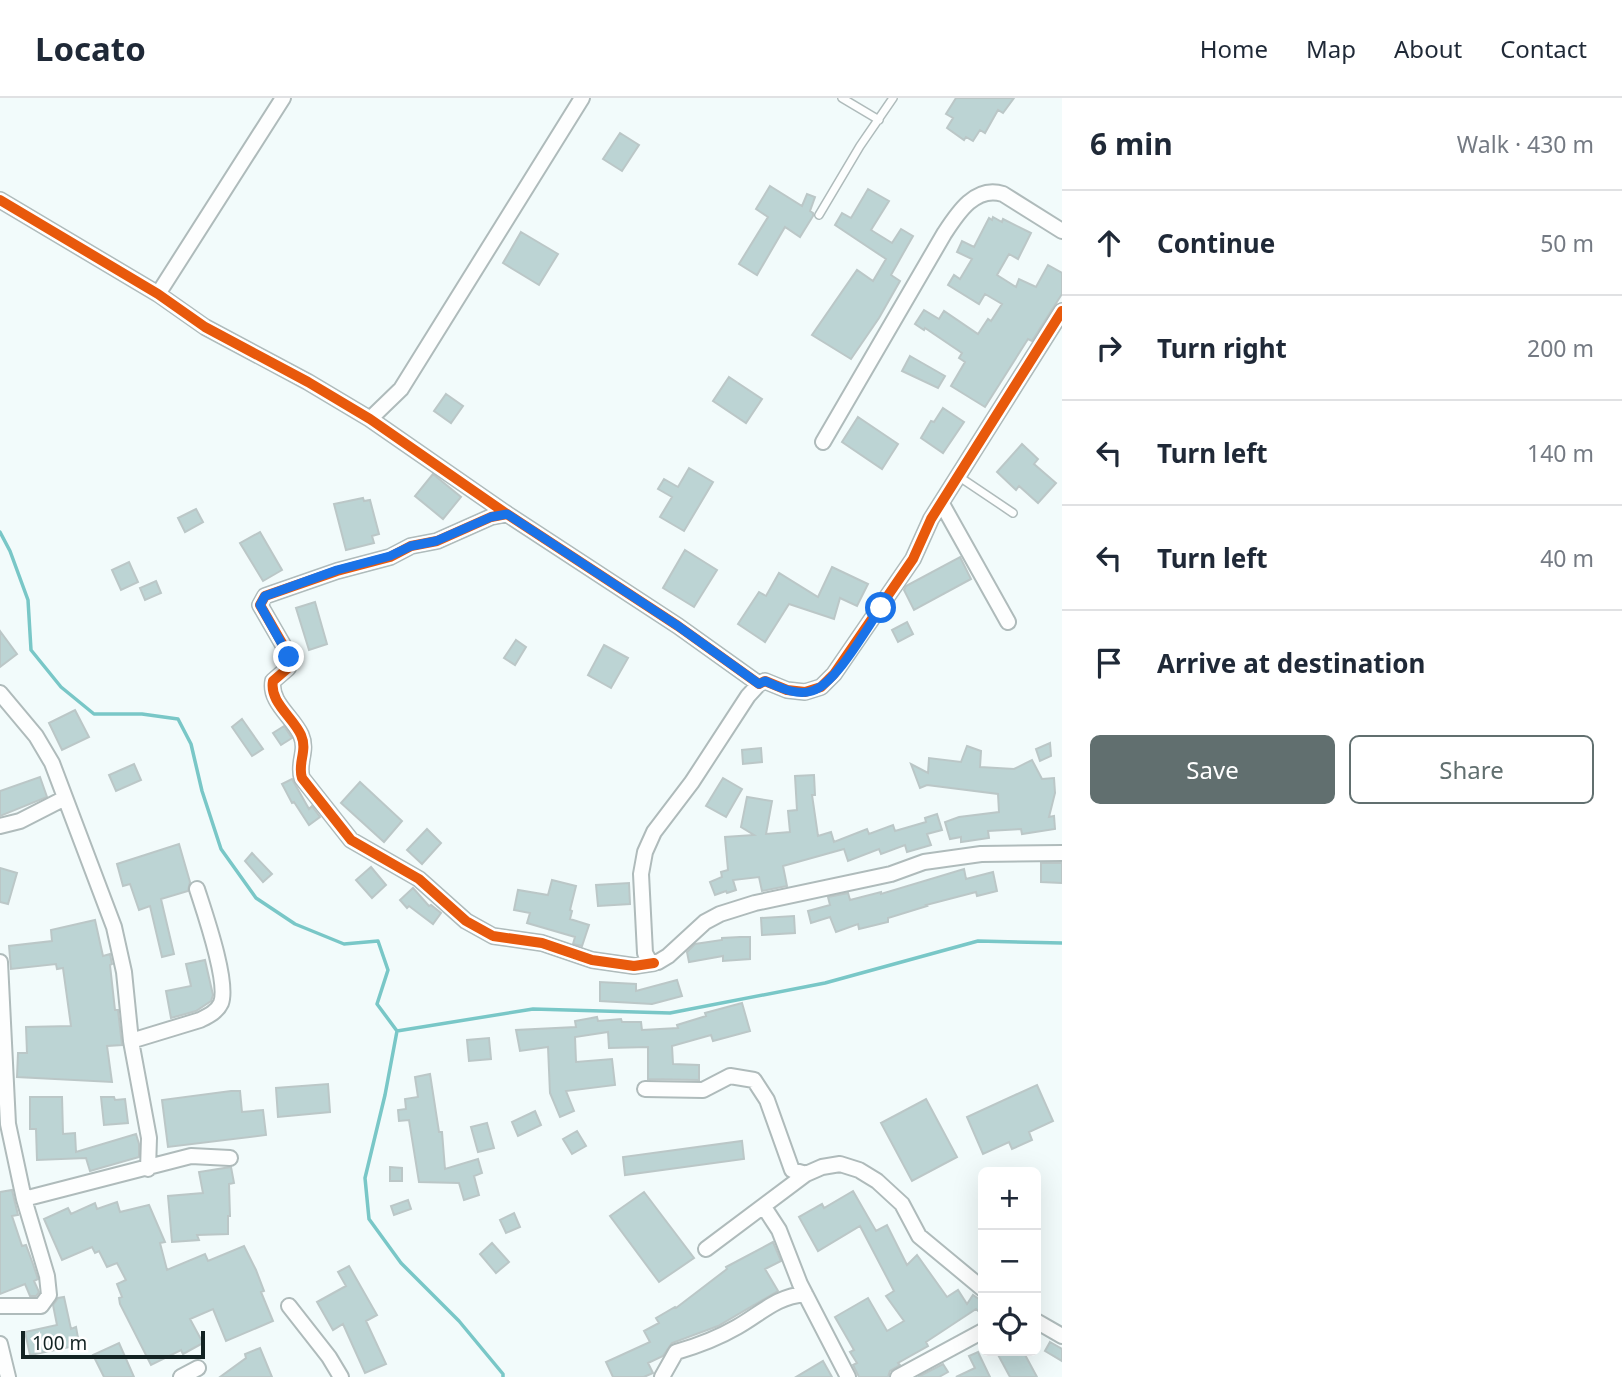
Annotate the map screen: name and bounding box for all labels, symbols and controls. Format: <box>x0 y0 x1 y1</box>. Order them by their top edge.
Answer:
text: Locato <box>35 26 146 71</box>
text: Home <box>1200 32 1268 65</box>
text: Map <box>1306 32 1356 65</box>
text: About <box>1394 32 1462 65</box>
text: Contact <box>1500 32 1587 65</box>
text: 6 min <box>1090 123 1173 164</box>
text: Walk · 430 m <box>1457 128 1594 160</box>
icon: ahead <box>1090 224 1128 262</box>
text: Continue <box>1157 225 1275 261</box>
text: 50 m <box>1540 227 1594 259</box>
icon: right <box>1090 329 1128 367</box>
text: Turn right <box>1157 330 1287 366</box>
text: 200 m <box>1527 332 1594 364</box>
icon: left <box>1090 434 1128 472</box>
text: Turn left <box>1157 435 1268 471</box>
text: 140 m <box>1527 437 1594 469</box>
icon: left <box>1090 539 1128 577</box>
text: Turn left <box>1157 540 1268 576</box>
text: 40 m <box>1540 542 1594 574</box>
route start <box>865 592 896 623</box>
route end <box>273 641 304 672</box>
icon: arrive <box>1090 644 1128 682</box>
text: Arrive at destination <box>1157 645 1426 681</box>
button: Save <box>1090 735 1335 804</box>
button: Share <box>1349 735 1594 804</box>
map controls <box>978 1167 1041 1356</box>
button: + <box>978 1167 1041 1230</box>
button: − <box>978 1230 1041 1293</box>
button: locate <box>978 1293 1041 1356</box>
scale bar <box>21 1328 205 1360</box>
text: 100 m <box>32 1330 87 1356</box>

